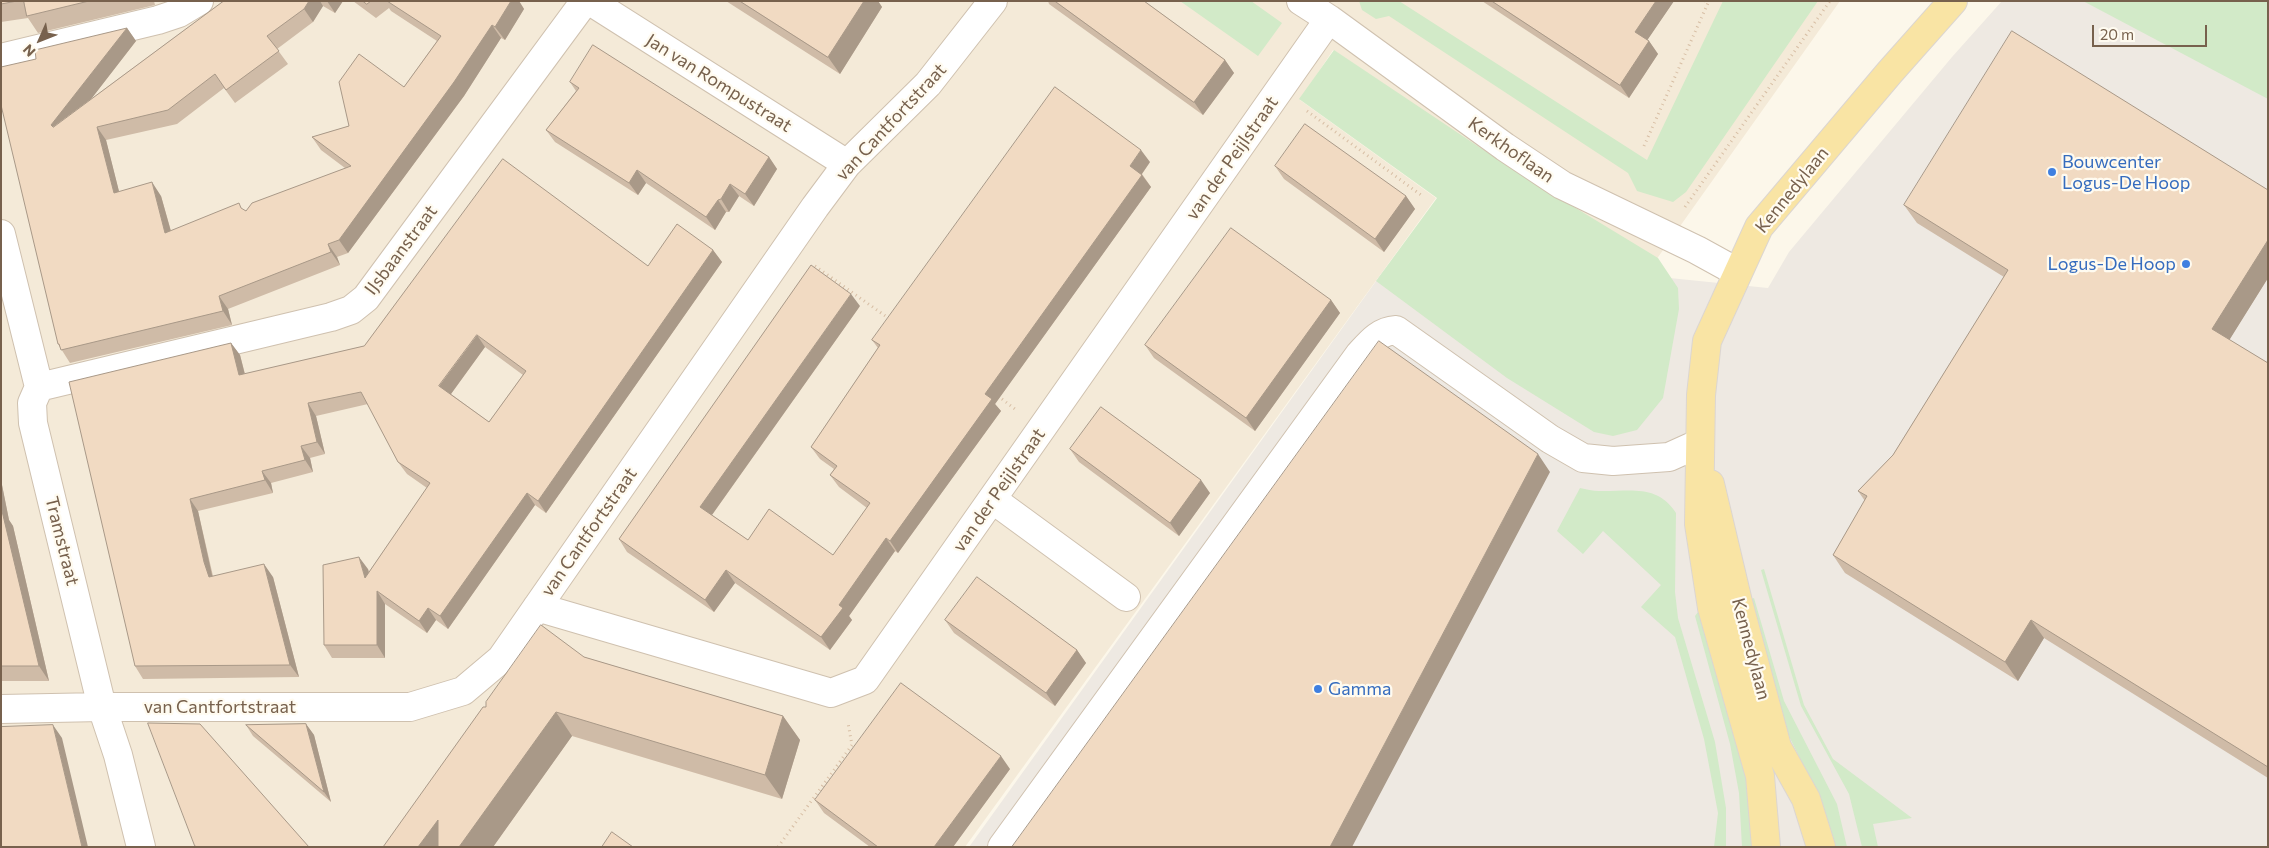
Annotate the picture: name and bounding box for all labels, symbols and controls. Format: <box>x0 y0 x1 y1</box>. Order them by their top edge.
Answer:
north arrow <box>15 15 65 65</box>
scale bar <box>2094 15 2209 47</box>
text: 20 m <box>2100 25 2134 43</box>
street label: Jan van Rompustraat <box>642 29 796 137</box>
text: N <box>19 41 39 60</box>
street label: van Cantfortstraat <box>831 59 951 185</box>
street label: van der Peijlstraat <box>1181 92 1283 224</box>
street label: Kerkhoflaan <box>1464 113 1558 187</box>
street label: Kennedylaan <box>1751 143 1833 237</box>
place label: Bouwcenter Logus-De Hoop <box>2062 151 2191 193</box>
marker: Bouwcenter Logus-De Hoop <box>2046 166 2058 178</box>
street label: IJsbaanstraat <box>360 201 442 299</box>
place label: Logus-De Hoop <box>2047 253 2176 275</box>
marker: Logus-De Hoop <box>2180 258 2192 270</box>
street label: van der Peijlstraat <box>948 424 1050 556</box>
street label: van Cantfortstraat <box>536 463 642 601</box>
street label: Tramstraat <box>41 494 83 588</box>
street label: Kennedylaan <box>1727 596 1775 702</box>
place label: Gamma <box>1328 678 1391 700</box>
marker: Gamma <box>1312 683 1324 695</box>
street label: van Cantfortstraat <box>144 696 296 718</box>

